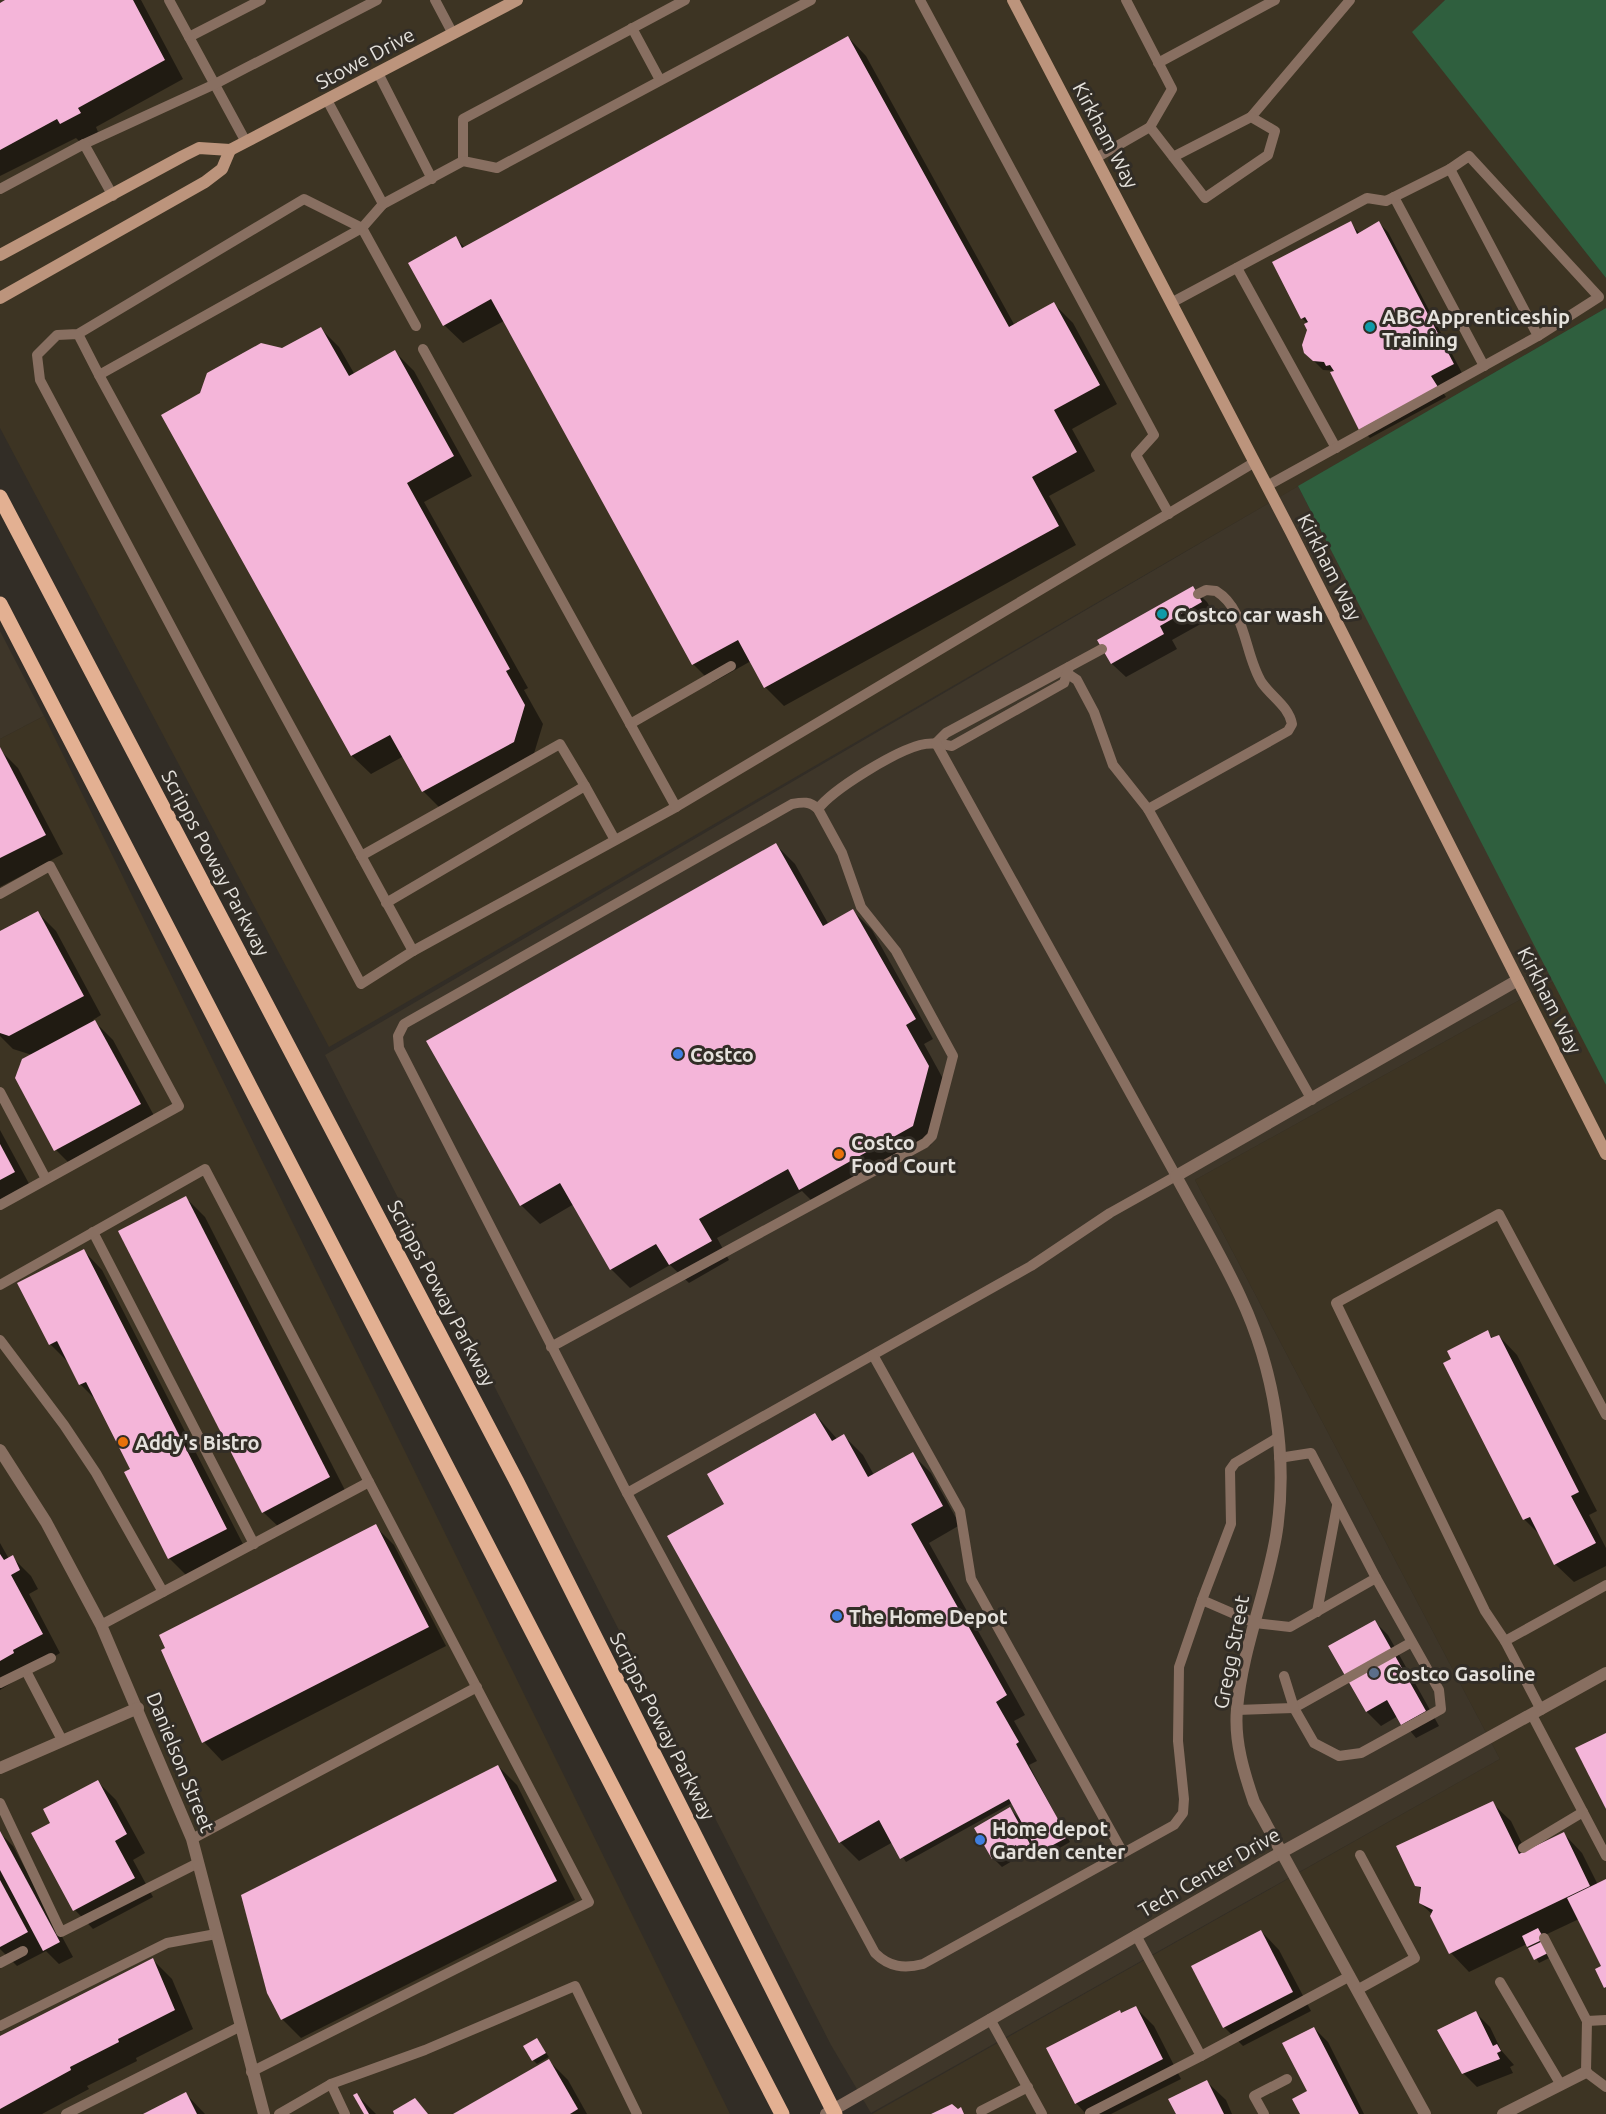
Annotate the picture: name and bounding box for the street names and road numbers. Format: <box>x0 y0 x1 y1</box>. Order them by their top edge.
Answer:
street label: Stowe Drive <box>312 22 418 94</box>
street label: Kirkham Way <box>1068 78 1144 192</box>
street label: Kirkham Way <box>1293 510 1367 625</box>
street label: Scripps Poway Parkway <box>157 766 275 960</box>
street label: Kirkham Way <box>1513 943 1587 1058</box>
street label: Scripps Poway Parkway <box>383 1196 501 1390</box>
street label: Gregg Street <box>1209 1593 1253 1711</box>
street label: Scripps Poway Parkway <box>606 1628 721 1824</box>
street label: Danielson Street <box>142 1689 220 1836</box>
street label: Tech Center Drive <box>1134 1822 1284 1922</box>

